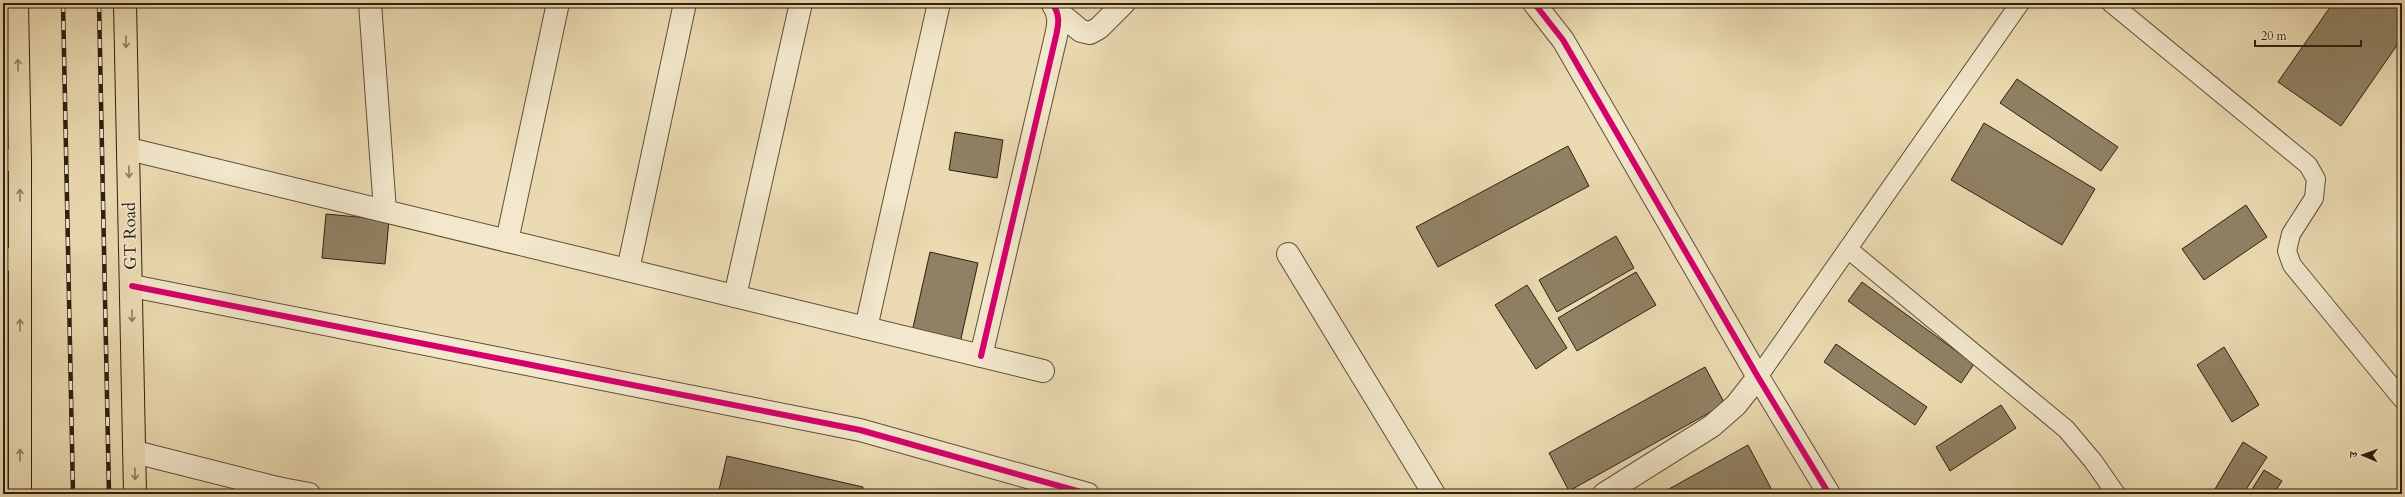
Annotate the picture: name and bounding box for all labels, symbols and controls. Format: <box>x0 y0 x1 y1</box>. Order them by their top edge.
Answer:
scale bar <box>2255 22 2361 48</box>
text: 20 m <box>2261 28 2288 44</box>
one-way arrow <box>122 35 130 48</box>
one-way arrow <box>15 59 22 72</box>
one-way arrow <box>125 165 133 178</box>
one-way arrow <box>16 189 24 202</box>
street label: GT Road <box>118 202 142 270</box>
one-way arrow <box>128 309 136 322</box>
one-way arrow <box>16 319 24 332</box>
north arrow <box>2343 435 2383 475</box>
one-way arrow <box>16 449 24 462</box>
text: उ <box>2346 450 2361 459</box>
one-way arrow <box>131 467 139 480</box>

